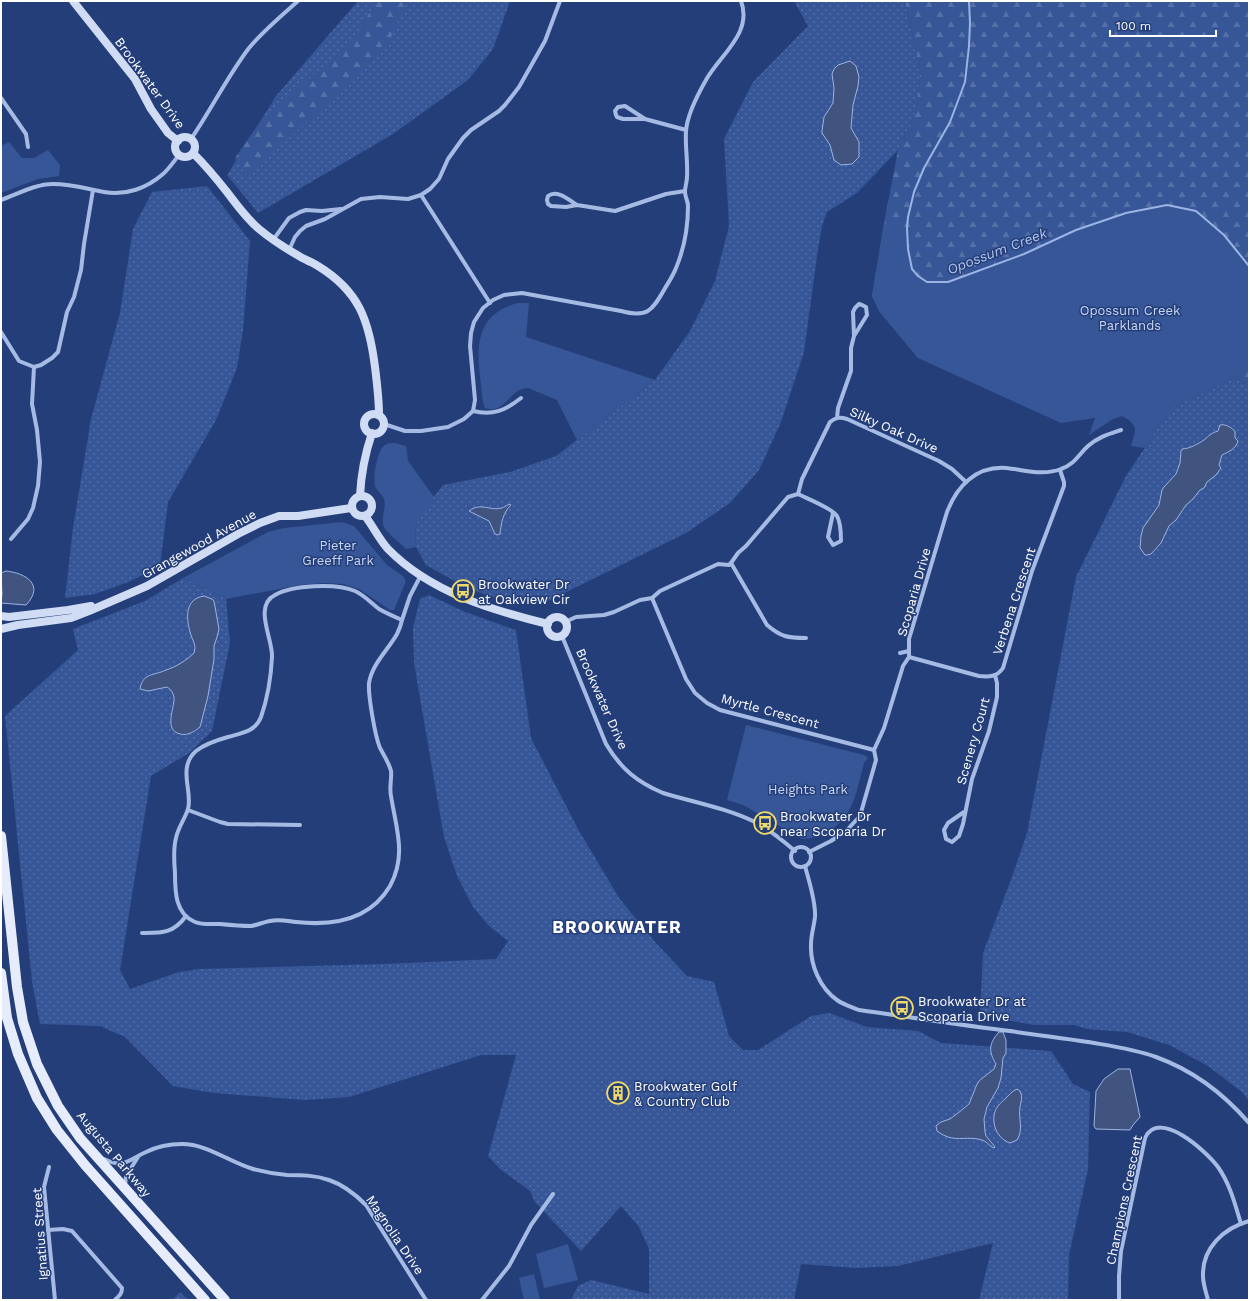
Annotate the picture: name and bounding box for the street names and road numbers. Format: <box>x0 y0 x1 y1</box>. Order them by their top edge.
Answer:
street label: Brookwater Drive <box>112 34 188 132</box>
street label: Silky Oak Drive <box>848 404 940 456</box>
street label: Grangewood Avenue <box>139 506 259 582</box>
street label: Verbena Crescent <box>990 545 1039 657</box>
street label: Scoparia Drive <box>894 546 934 638</box>
street label: Brookwater Drive <box>573 646 631 752</box>
street label: Myrtle Crescent <box>719 691 821 731</box>
street label: Scenery Court <box>953 695 993 786</box>
street label: Augusta Parkway <box>74 1108 155 1200</box>
street label: Champions Crescent <box>1103 1133 1145 1266</box>
street label: Ignatius Street <box>29 1186 51 1281</box>
street label: Magnolia Drive <box>363 1193 427 1277</box>

